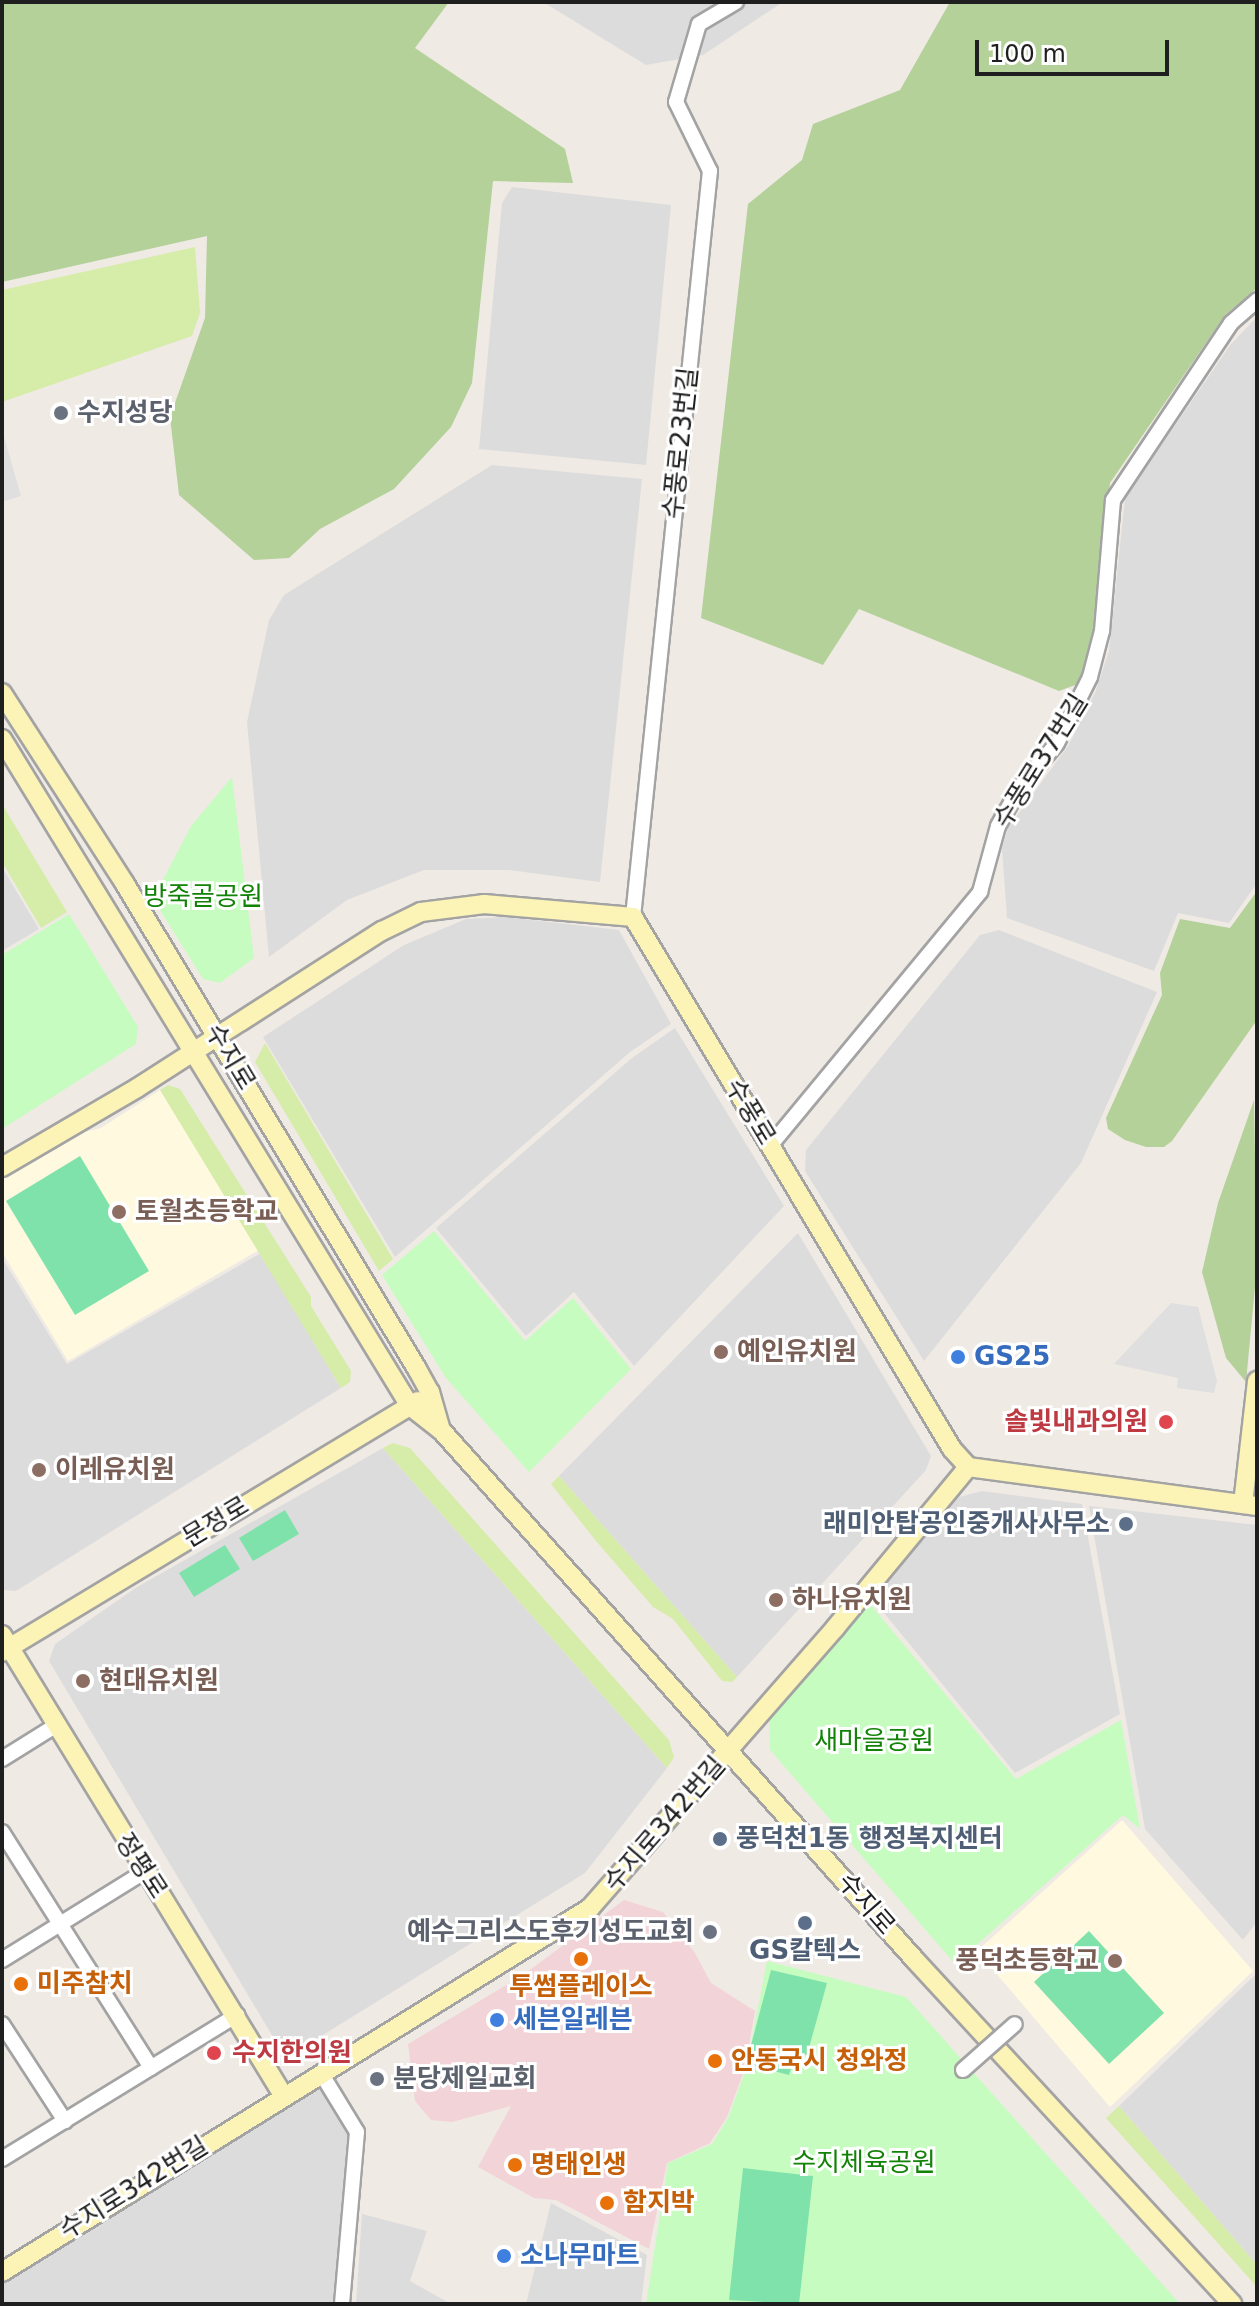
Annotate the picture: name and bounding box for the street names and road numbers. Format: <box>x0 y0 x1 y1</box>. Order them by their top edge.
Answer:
street label: 수풍로23번길 <box>658 365 704 521</box>
street label: 수풍로37번길 <box>987 688 1095 834</box>
street label: 수지로 <box>198 1018 262 1096</box>
street label: 수풍로 <box>718 1073 782 1151</box>
street label: 문정로 <box>177 1490 255 1554</box>
street label: 수지로342번길 <box>598 1750 732 1898</box>
street label: 정평로 <box>108 1827 174 1905</box>
street label: 수지로 <box>831 1867 901 1941</box>
street label: 수지로342번길 <box>54 2130 214 2246</box>

